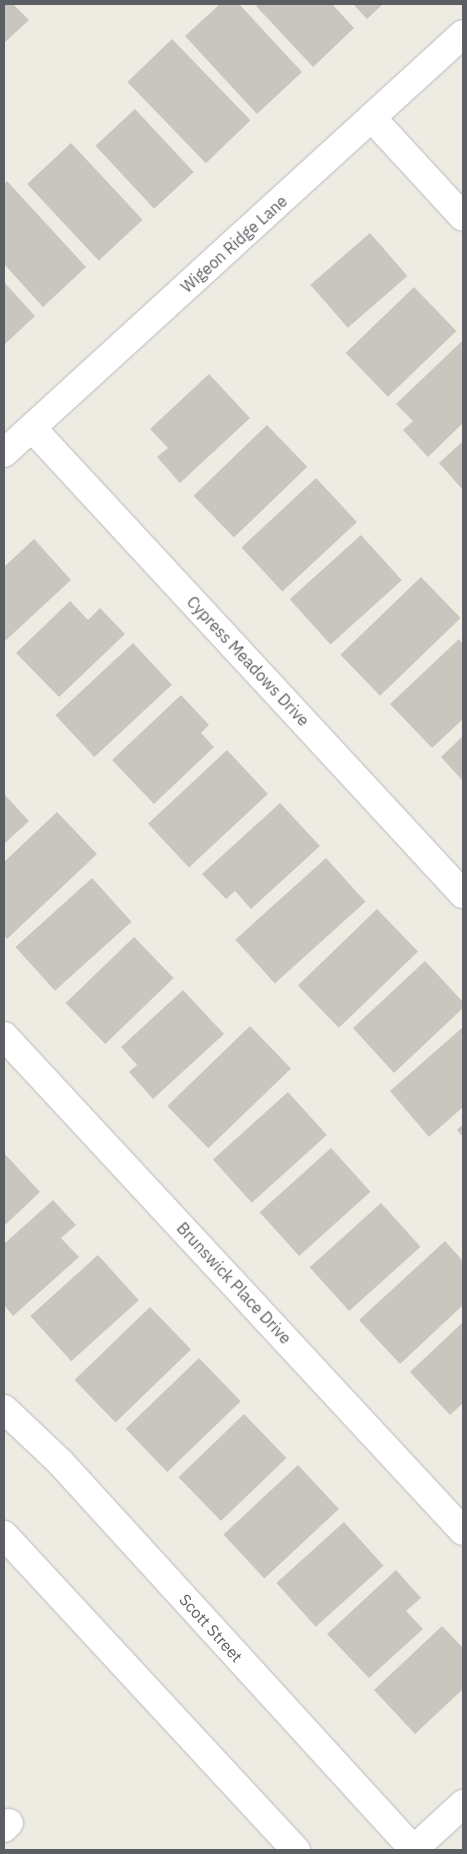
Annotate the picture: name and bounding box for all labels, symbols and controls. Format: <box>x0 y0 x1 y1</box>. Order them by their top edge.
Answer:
street label: Wigeon Ridge Lane <box>177 191 291 297</box>
street label: Cypress Meadows Drive <box>183 592 313 730</box>
street label: Brunswick Place Drive <box>173 1218 295 1348</box>
street label: Scott Street <box>175 1590 247 1666</box>

